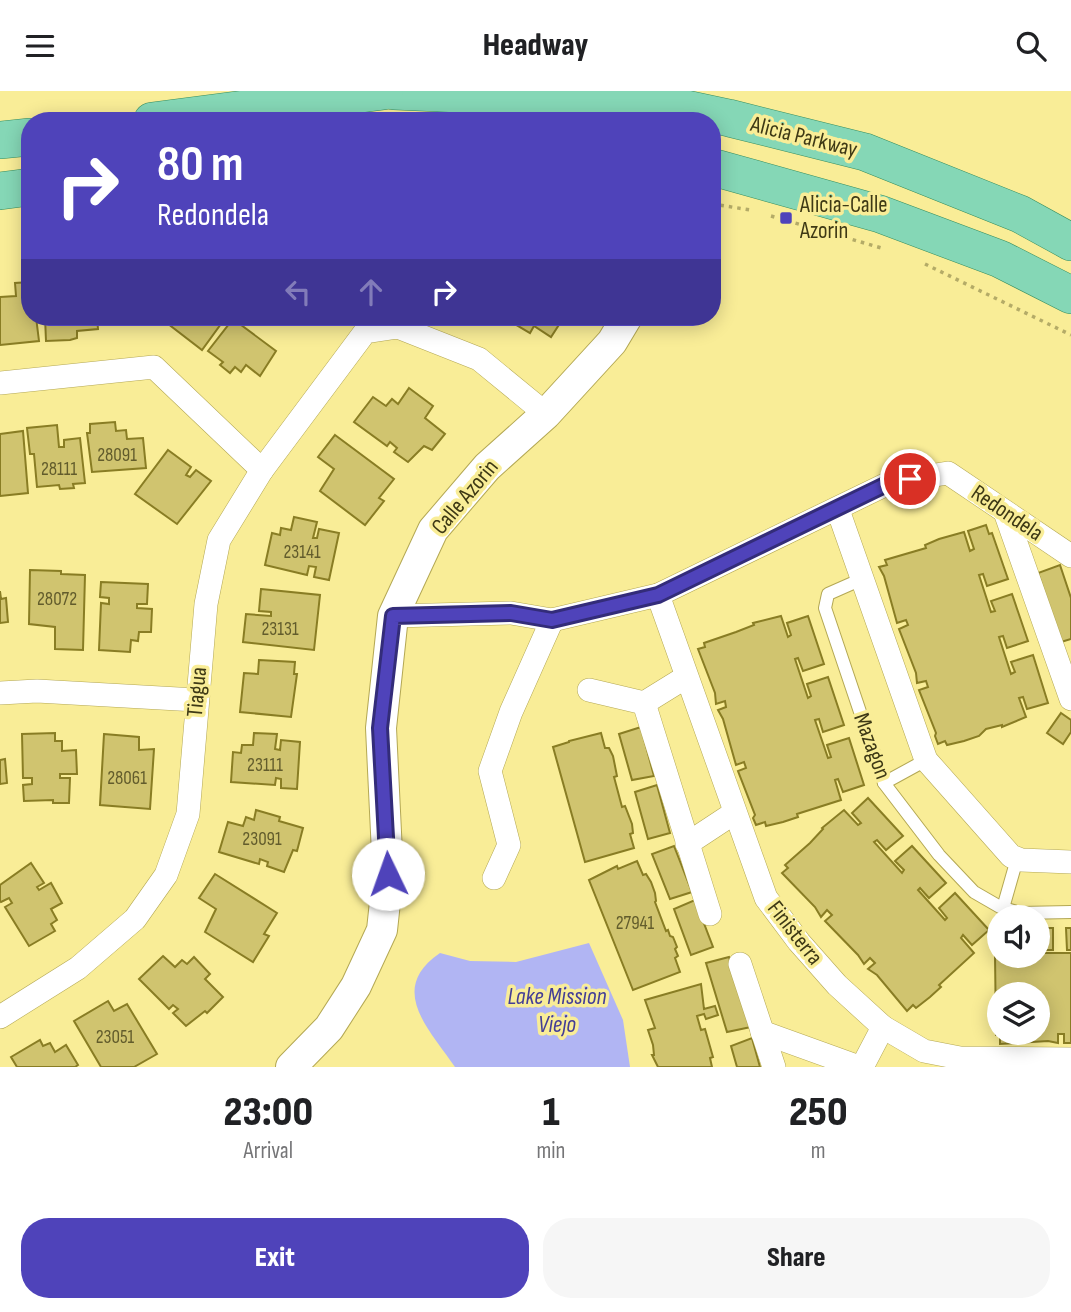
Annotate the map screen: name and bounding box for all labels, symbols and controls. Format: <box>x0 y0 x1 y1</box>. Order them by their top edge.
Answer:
text: Headway <box>483 26 588 65</box>
icon: menu <box>21 27 59 65</box>
icon: search <box>1012 27 1050 65</box>
street label: Alicia Parkway <box>747 110 860 164</box>
text: 80 m <box>157 136 244 195</box>
icon: right <box>42 140 133 231</box>
place label: Alicia-Calle Azorin <box>799 191 887 245</box>
text: Redondela <box>157 196 269 235</box>
marker: Alicia-Calle Azorin <box>778 210 794 226</box>
icon: left <box>279 273 317 311</box>
icon: ahead <box>352 273 390 311</box>
icon: right <box>425 273 463 311</box>
house number: 28091 <box>97 444 137 467</box>
pin <box>880 449 940 509</box>
street label: Calle Azorin <box>426 454 504 540</box>
house number: 28111 <box>41 458 77 481</box>
icon: arrive <box>891 460 929 498</box>
street label: Redondela <box>966 479 1048 547</box>
house number: 23141 <box>283 541 321 564</box>
house number: 28072 <box>37 588 77 611</box>
house number: 23131 <box>261 618 299 641</box>
street label: Tiagua <box>181 666 213 718</box>
street label: Mazagon <box>847 709 897 783</box>
house number: 23111 <box>247 754 283 777</box>
house number: 28061 <box>107 767 147 790</box>
house number: 23091 <box>242 828 282 851</box>
position arrow <box>351 837 425 911</box>
street label: Finisterra <box>761 895 829 971</box>
map controls <box>987 905 1050 1045</box>
button: sound <box>987 905 1050 968</box>
house number: 27941 <box>616 912 655 935</box>
water label: Lake Mission Viejo <box>507 982 607 1039</box>
button: layers <box>987 982 1050 1045</box>
house number: 23051 <box>96 1026 135 1049</box>
text: 23:00 <box>224 1087 313 1138</box>
text: 1 <box>542 1087 560 1138</box>
text: 250 <box>789 1087 848 1138</box>
text: Arrival <box>244 1137 293 1165</box>
text: min <box>537 1137 565 1165</box>
text: m <box>811 1137 826 1165</box>
button: Exit <box>21 1218 529 1298</box>
button: Share <box>543 1218 1050 1298</box>

